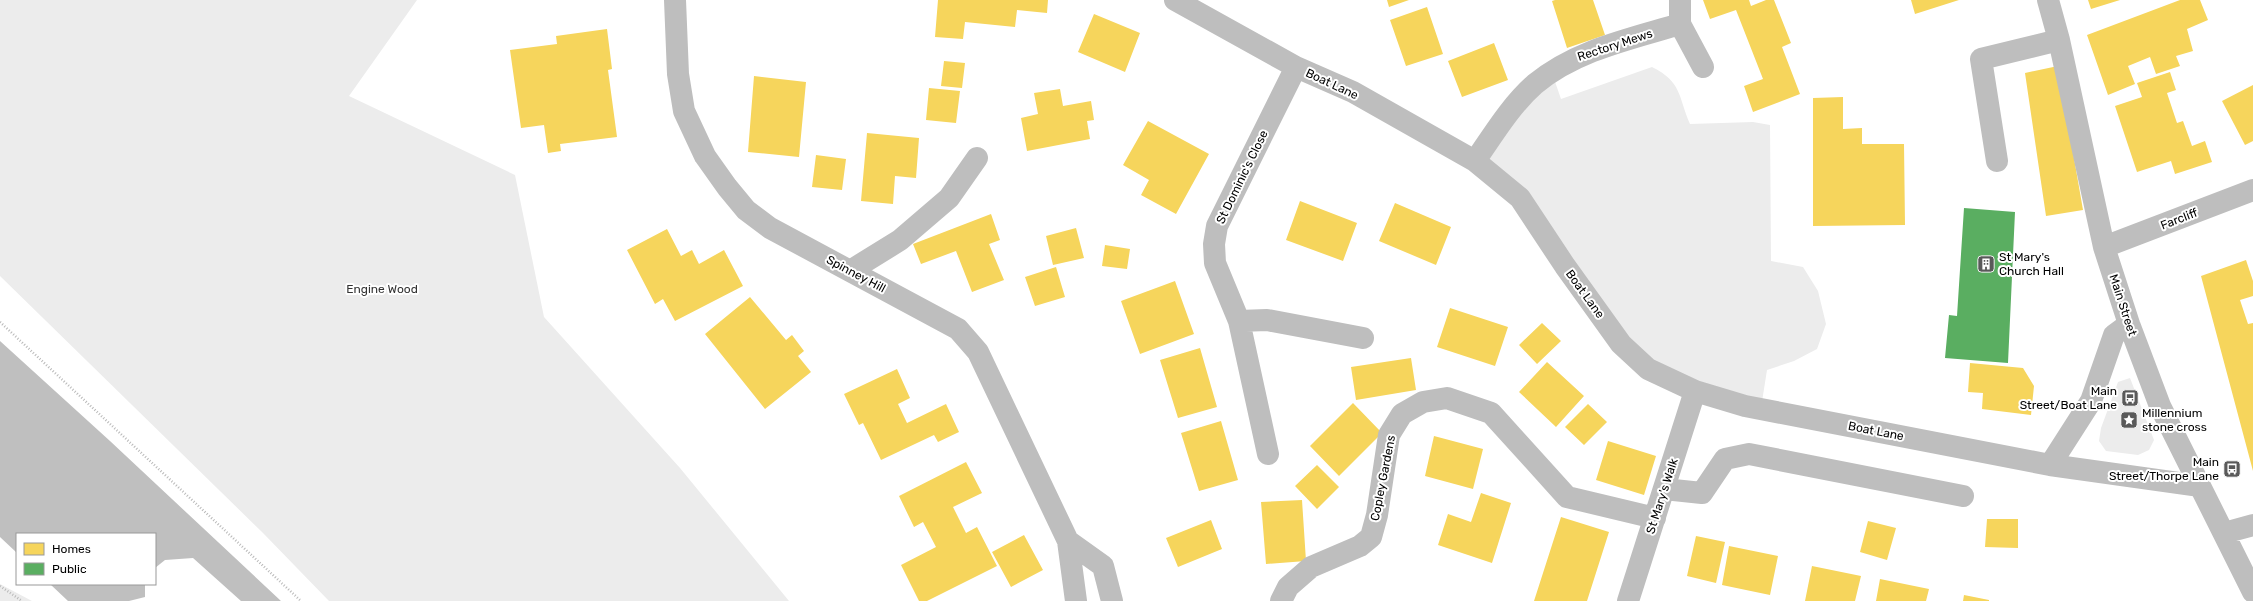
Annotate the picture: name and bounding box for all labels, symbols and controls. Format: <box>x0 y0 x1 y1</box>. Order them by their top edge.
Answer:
street label: Rectory Mews <box>1576 26 1654 64</box>
street label: Boat Lane <box>1303 66 1361 102</box>
street label: St Dominic's Close <box>1213 128 1271 226</box>
street label: Farcliff <box>2159 205 2200 232</box>
place label: St Mary's Church Hall <box>1999 250 2064 278</box>
street label: Spinney Hill <box>824 253 888 295</box>
building icon: St Mary's Church Hall <box>1976 254 1996 274</box>
street label: Boat Lane <box>1563 267 1607 321</box>
street label: Main Street <box>2106 272 2140 338</box>
park label: Engine Wood <box>346 282 418 296</box>
place label: Main Street/Boat Lane <box>2020 384 2117 412</box>
bus stop icon: Main Street/Boat Lane <box>2120 388 2140 408</box>
place label: Millennium stone cross <box>2142 406 2207 434</box>
place icon: Millennium stone cross <box>2119 410 2139 430</box>
street label: Boat Lane <box>1847 419 1905 443</box>
street label: Copley Gardens <box>1368 434 1398 522</box>
place label: Main Street/Thorpe Lane <box>2109 455 2219 483</box>
street label: St Mary's Walk <box>1643 456 1681 536</box>
bus stop icon: Main Street/Thorpe Lane <box>2222 459 2242 479</box>
legend <box>16 533 156 585</box>
text: Homes <box>52 542 91 556</box>
text: Public <box>52 562 87 576</box>

